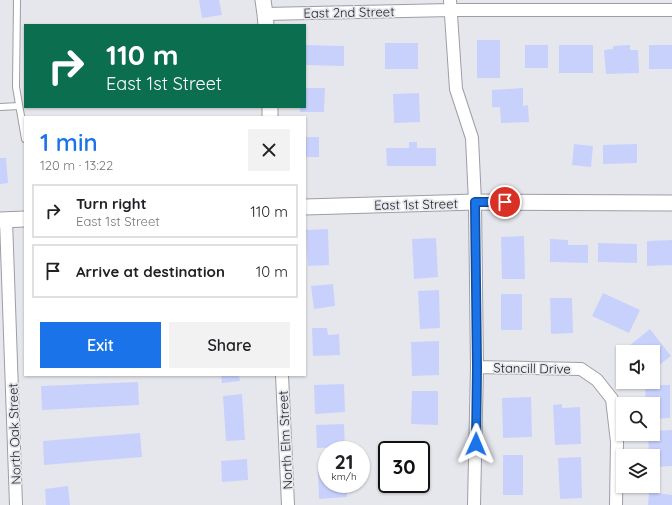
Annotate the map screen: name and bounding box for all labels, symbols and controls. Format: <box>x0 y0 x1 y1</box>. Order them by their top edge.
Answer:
street label: East 2nd Street <box>303 3 395 21</box>
text: 110 m <box>106 37 179 72</box>
icon: right <box>40 40 92 92</box>
text: East 1st Street <box>106 72 222 95</box>
text: 1 min <box>40 127 98 157</box>
button: close <box>248 129 290 171</box>
text: 120 m · 13:22 <box>40 157 113 173</box>
pin <box>488 185 522 219</box>
icon: arrive <box>494 191 516 213</box>
text: Turn right <box>76 194 147 213</box>
street label: East 1st Street <box>374 195 458 213</box>
icon: right <box>42 200 64 222</box>
text: 110 m <box>250 202 288 221</box>
text: East 1st Street <box>76 213 160 229</box>
icon: arrive <box>42 260 64 282</box>
text: Arrive at destination <box>76 262 225 281</box>
text: 10 m <box>256 262 288 281</box>
button: Exit <box>40 322 161 368</box>
button: Share <box>169 322 290 368</box>
map controls <box>616 345 660 493</box>
button: sound <box>616 345 660 389</box>
street label: Stancill Drive <box>493 359 571 377</box>
street label: North Oak Street <box>4 383 24 485</box>
street label: North Elm Street <box>274 390 296 490</box>
button: search <box>616 397 660 441</box>
position arrow <box>455 423 497 465</box>
speed limit sign: 30 <box>378 441 430 493</box>
text: 21 <box>334 449 354 474</box>
button: layers <box>616 449 660 493</box>
text: km/h <box>331 470 357 483</box>

